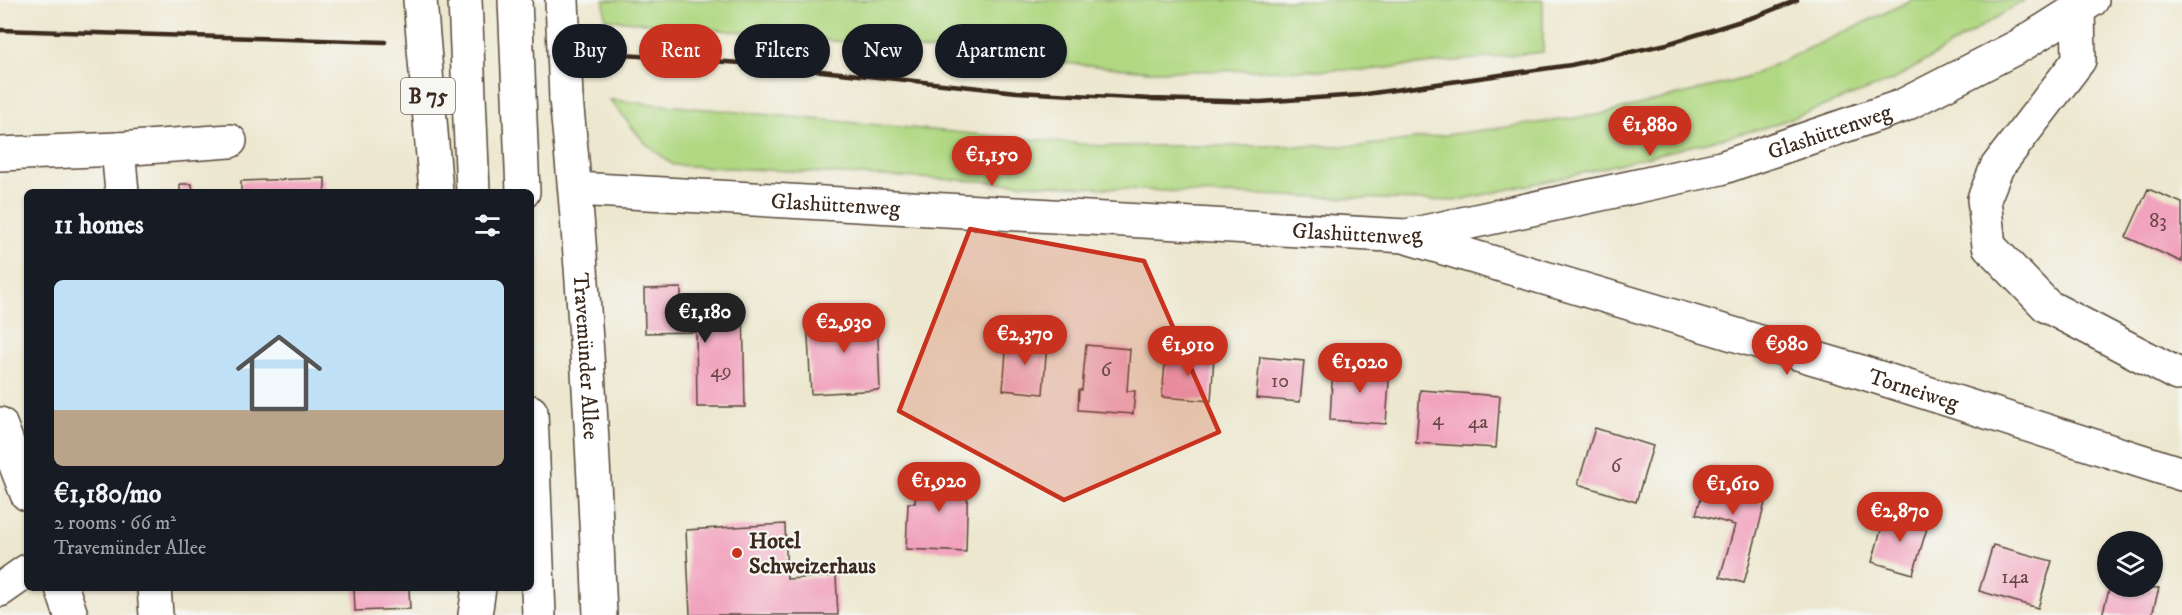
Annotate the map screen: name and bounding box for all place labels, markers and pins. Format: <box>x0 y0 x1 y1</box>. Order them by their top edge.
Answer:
pin: €1,880 <box>1601 106 1699 157</box>
pin: €1,150 <box>943 136 1041 187</box>
pin: €1,180 <box>656 293 754 344</box>
pin: €2,930 <box>795 303 893 354</box>
pin: €2,370 <box>976 315 1074 366</box>
pin: €980 <box>1751 325 1823 376</box>
pin: €1,910 <box>1139 326 1237 377</box>
pin: €1,020 <box>1311 343 1409 394</box>
pin: €1,920 <box>890 462 988 513</box>
pin: €1,610 <box>1684 465 1782 516</box>
pin: €2,870 <box>1851 492 1949 543</box>
place label: Hotel Schweizerhaus <box>749 528 876 580</box>
marker: Hotel Schweizerhaus <box>730 546 744 560</box>

